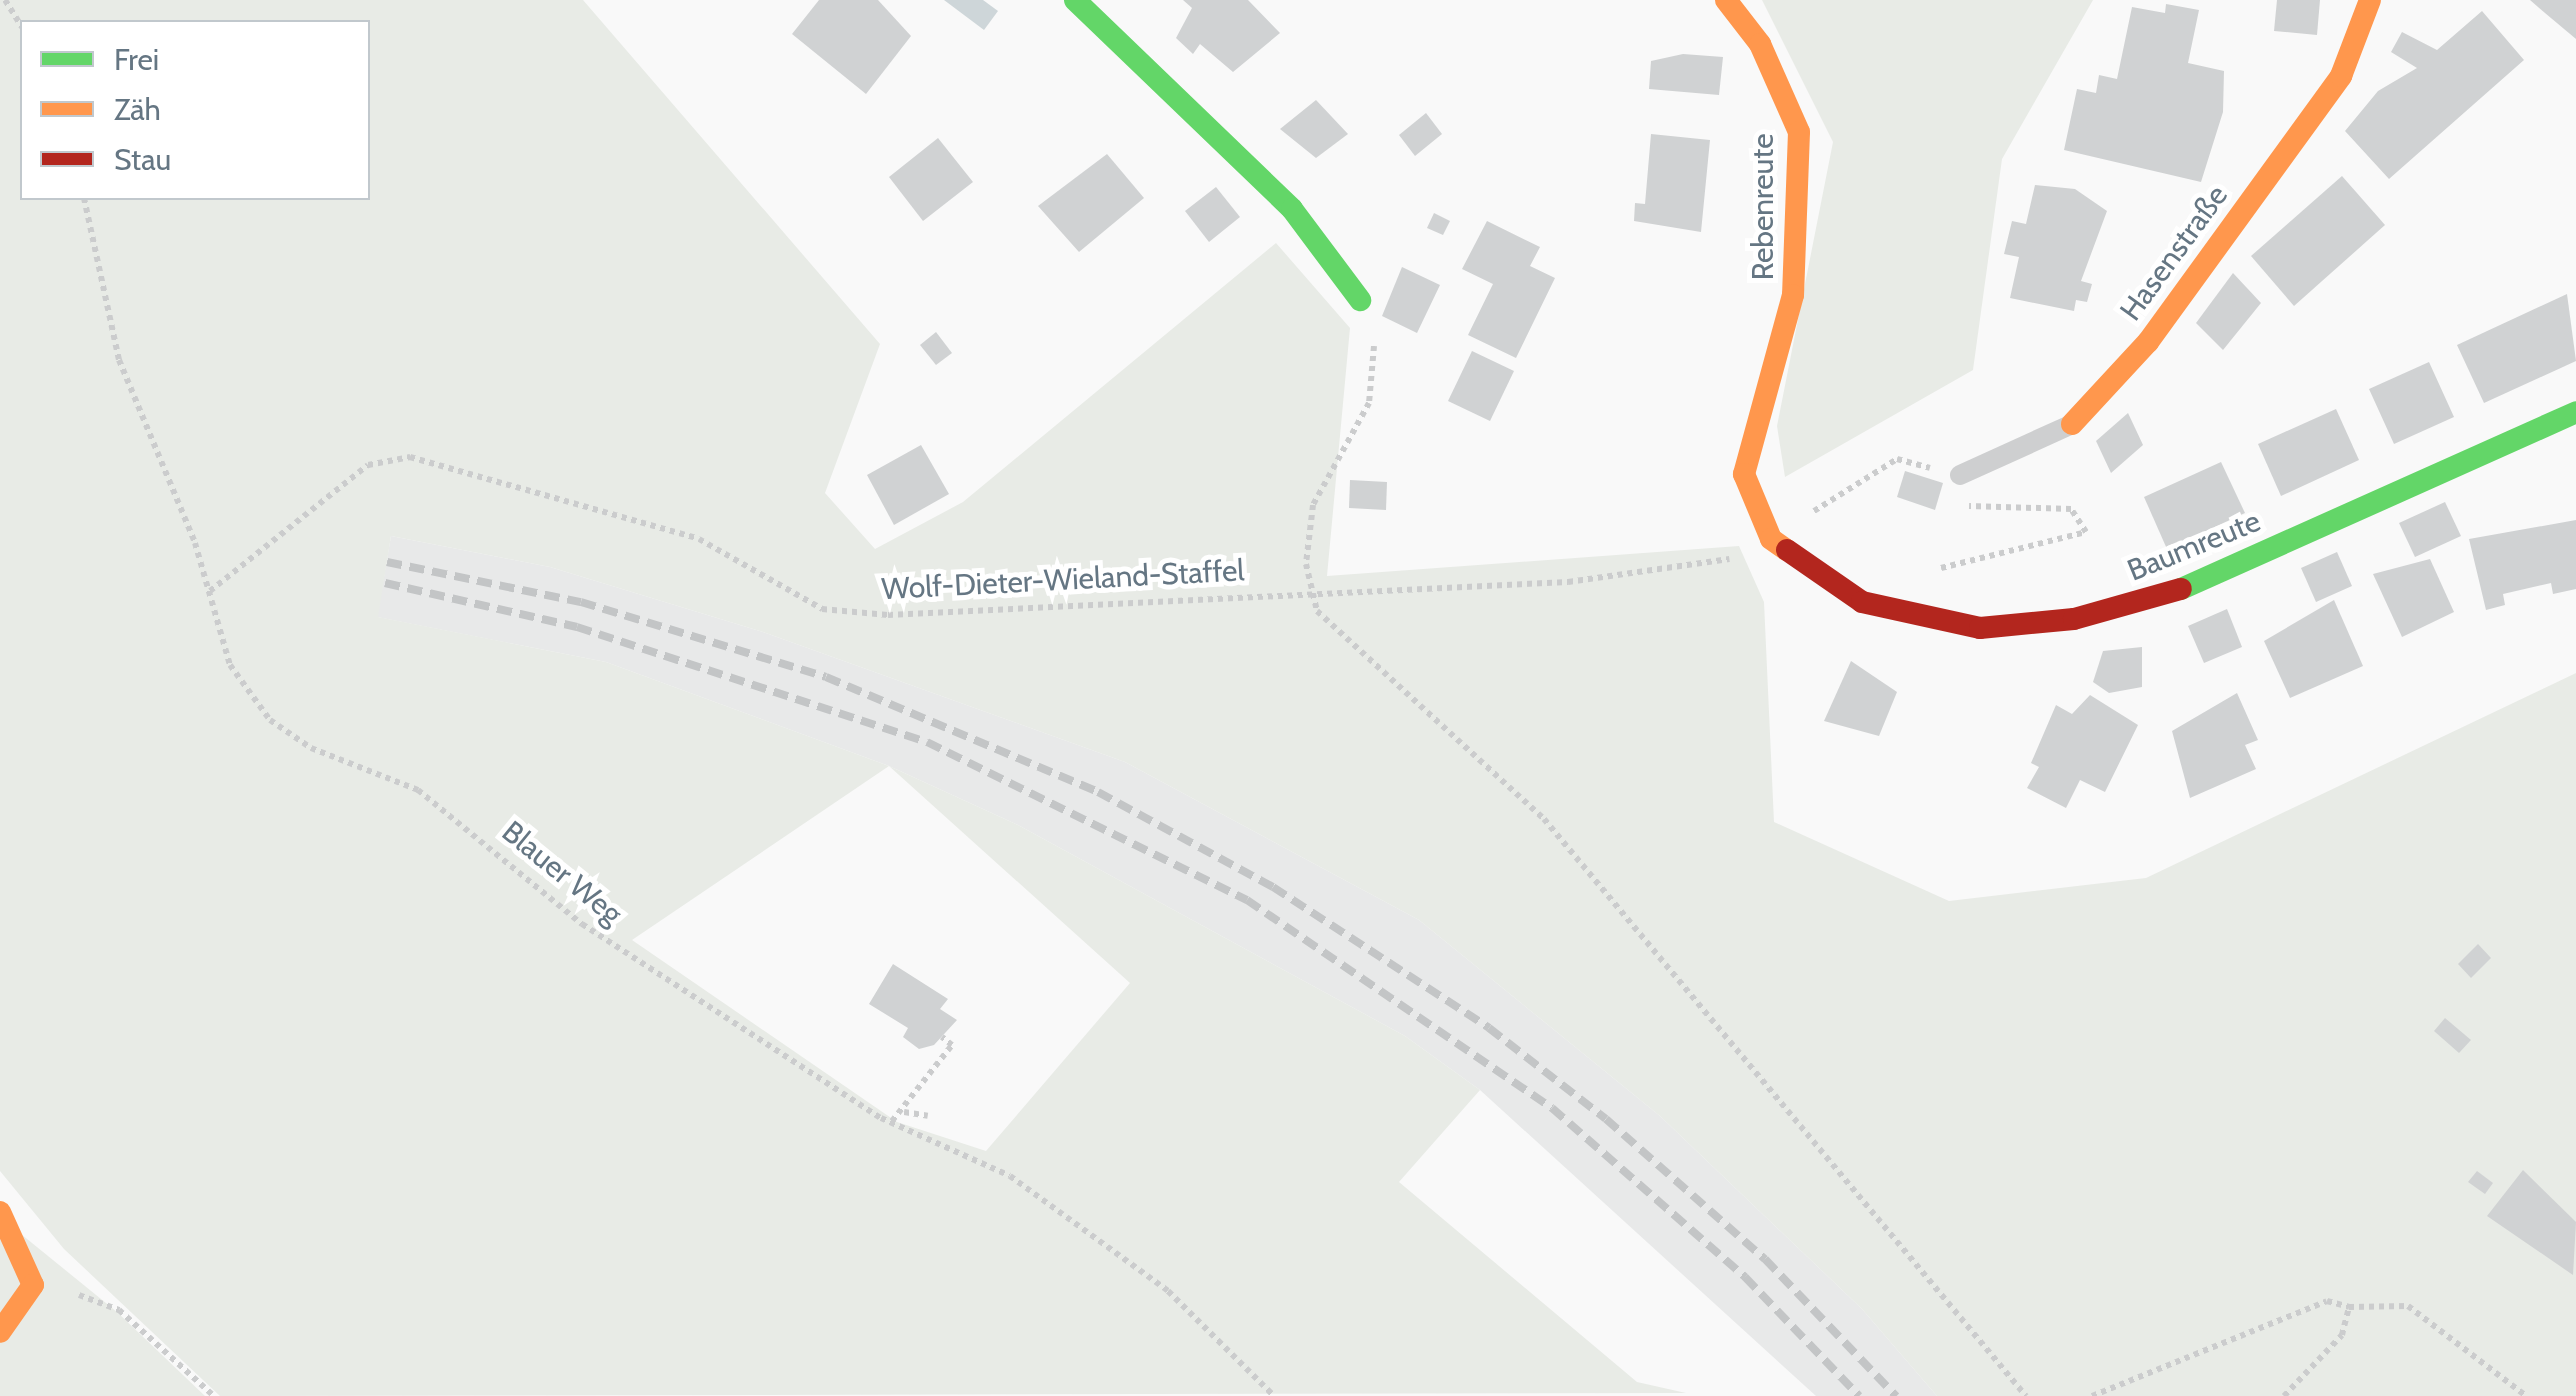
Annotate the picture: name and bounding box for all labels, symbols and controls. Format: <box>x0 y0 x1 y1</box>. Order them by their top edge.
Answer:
legend <box>20 20 370 200</box>
text: Frei <box>114 41 159 78</box>
text: Zäh <box>114 91 161 128</box>
street label: Rebenreute <box>1745 133 1781 281</box>
text: Stau <box>114 141 171 178</box>
street label: Hasenstraße <box>2113 178 2235 328</box>
street label: Baumreute <box>2122 503 2266 589</box>
street label: Wolf-Dieter-Wieland-Staffel <box>881 553 1245 607</box>
street label: Blauer Weg <box>495 814 629 932</box>

